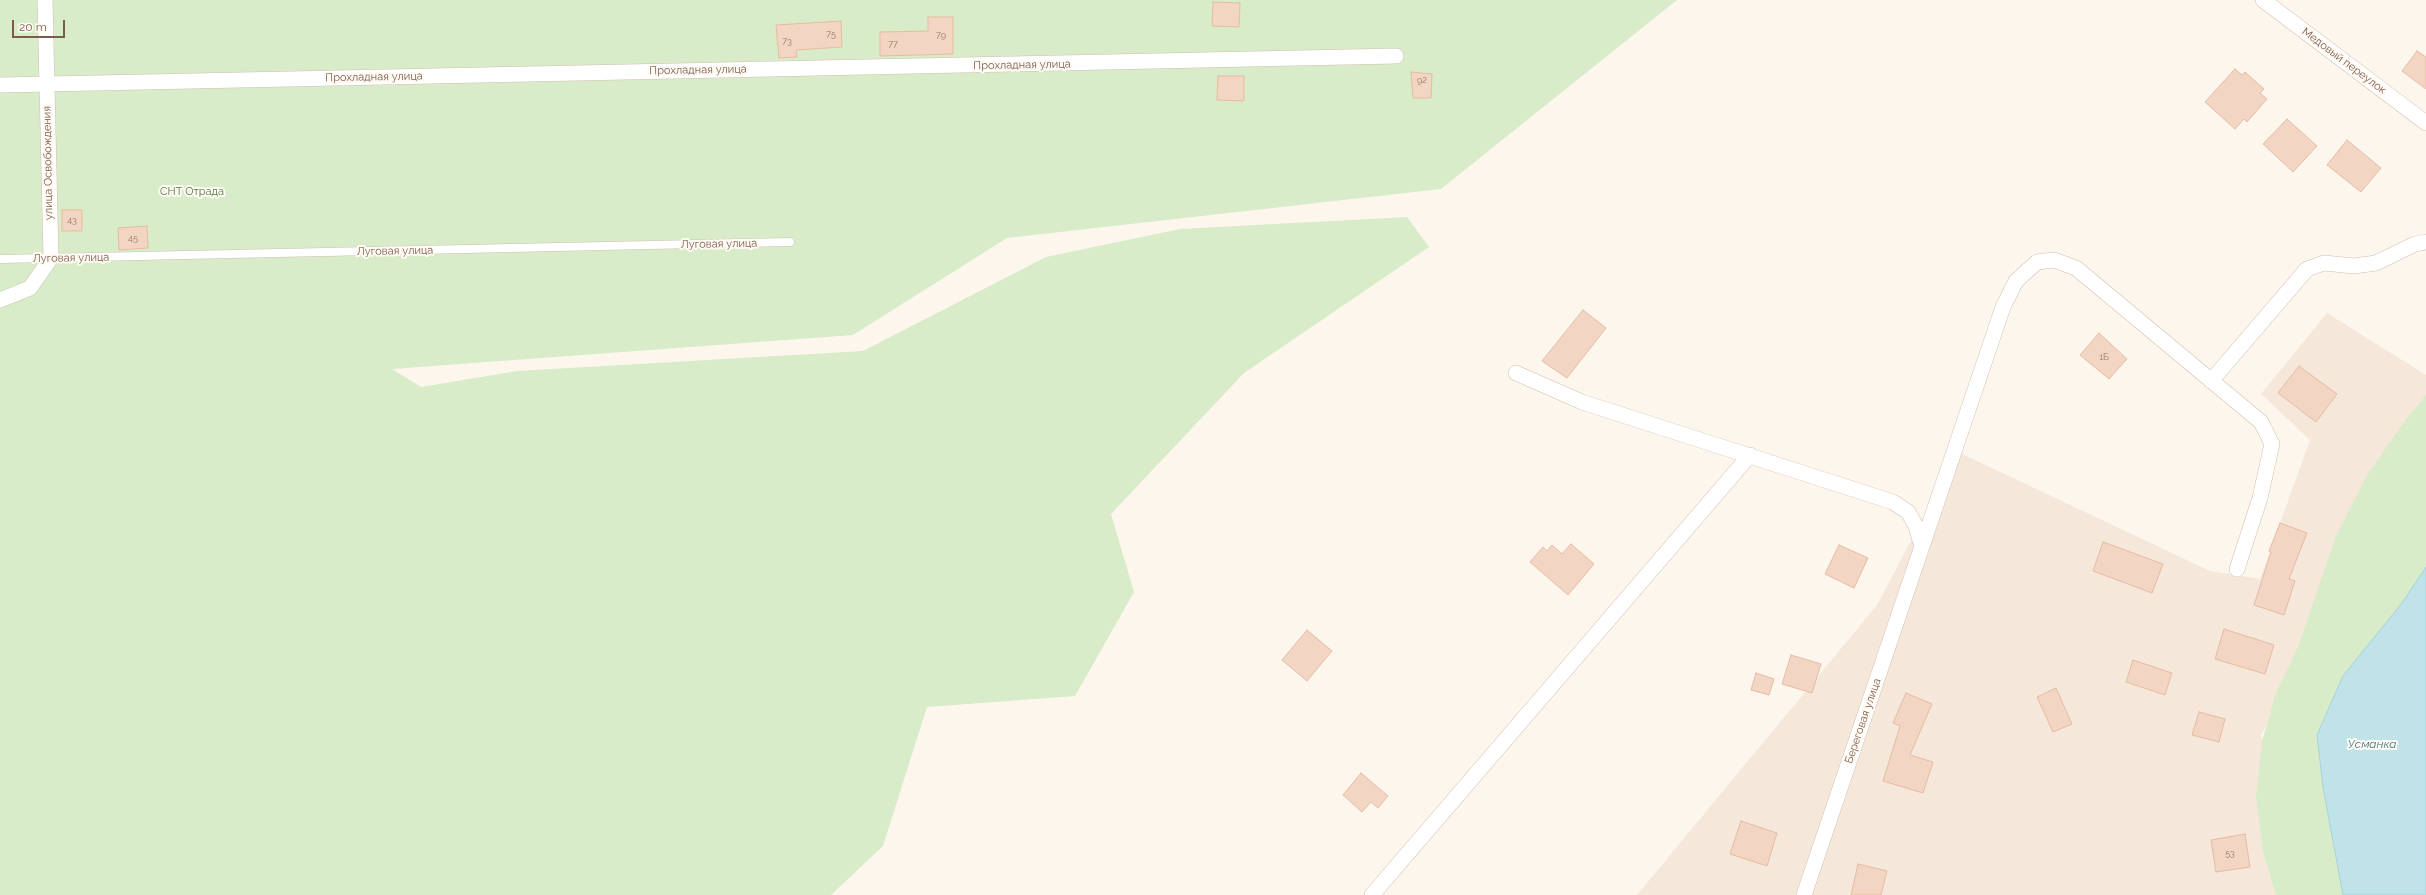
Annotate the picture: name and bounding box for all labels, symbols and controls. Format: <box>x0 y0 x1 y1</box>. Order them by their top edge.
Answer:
scale bar <box>14 12 67 38</box>
text: 20 m <box>19 20 47 34</box>
street label: Медовый переулок <box>2299 25 2389 97</box>
house number: 75 <box>826 29 836 39</box>
house number: 79 <box>936 30 946 40</box>
house number: 73 <box>782 36 792 46</box>
house number: 77 <box>888 39 898 49</box>
street label: Прохладная улица <box>973 58 1071 72</box>
street label: Прохладная улица <box>649 63 747 77</box>
street label: Прохладная улица <box>325 70 423 84</box>
house number: 92 <box>1417 75 1427 85</box>
street label: улица Освобождения <box>40 106 56 220</box>
park label: СНТ Отрада <box>160 185 224 199</box>
house number: 43 <box>67 215 77 225</box>
house number: 45 <box>128 233 138 243</box>
street label: Луговая улица <box>681 237 757 251</box>
street label: Луговая улица <box>357 244 433 258</box>
street label: Луговая улица <box>33 251 109 265</box>
house number: 1Б <box>2099 352 2109 362</box>
street label: Береговая улица <box>1842 677 1884 765</box>
water label: Усманка <box>2348 737 2396 751</box>
house number: 53 <box>2225 848 2235 858</box>

